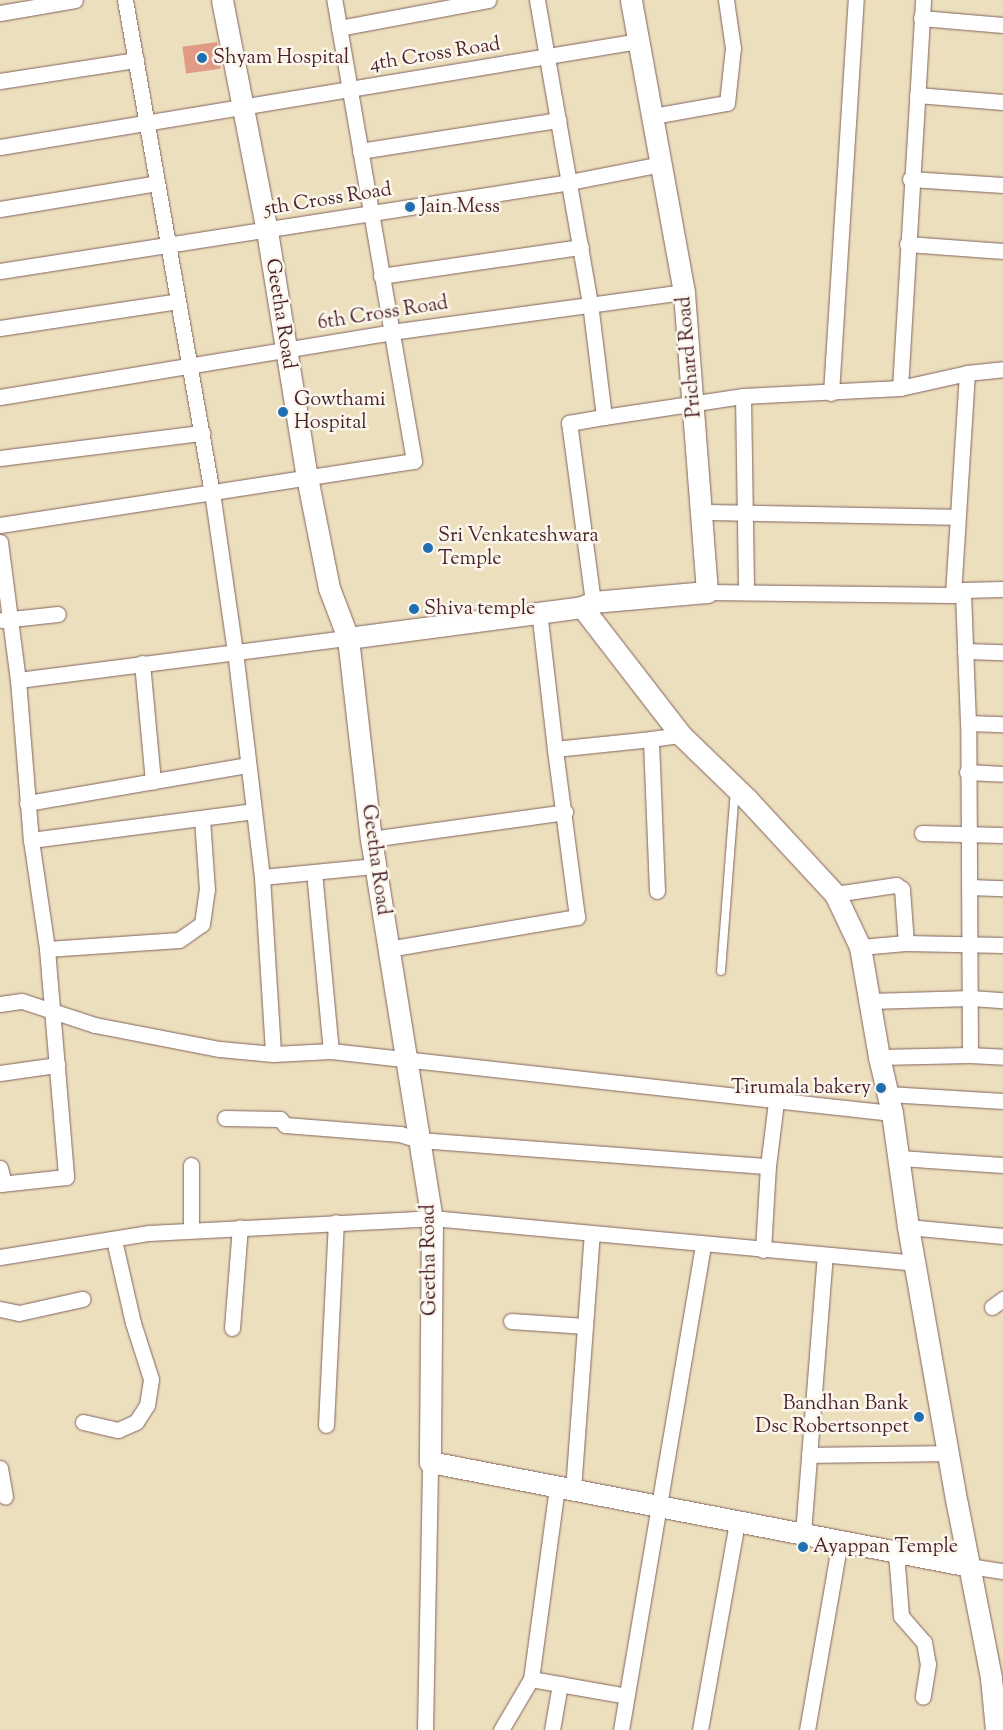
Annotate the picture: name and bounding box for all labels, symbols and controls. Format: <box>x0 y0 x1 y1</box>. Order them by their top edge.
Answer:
street label: 4th Cross Road <box>368 33 502 77</box>
place label: Shyam Hospital <box>213 46 349 70</box>
marker: Shyam Hospital <box>195 51 209 65</box>
street label: 5th Cross Road <box>262 178 394 222</box>
place label: Jain Mess <box>420 195 500 219</box>
marker: Jain Mess <box>404 201 416 213</box>
street label: Geetha Road <box>259 257 301 371</box>
street label: 6th Cross Road <box>316 292 450 336</box>
street label: Prichard Road <box>673 295 707 419</box>
place label: Gowthami Hospital <box>294 389 386 436</box>
marker: Gowthami Hospital <box>276 405 290 419</box>
place label: Sri Venkateshwara Temple <box>438 524 599 571</box>
marker: Sri Venkateshwara Temple <box>422 542 434 554</box>
place label: Shiva temple <box>424 597 535 621</box>
marker: Shiva temple <box>408 603 420 615</box>
street label: Geetha Road <box>355 803 395 917</box>
place label: Tirumala bakery <box>731 1076 871 1100</box>
marker: Tirumala bakery <box>875 1082 887 1094</box>
street label: Geetha Road <box>417 1204 443 1316</box>
place label: Bandhan Bank Dsc Robertsonpet <box>755 1393 909 1440</box>
marker: Bandhan Bank Dsc Robertsonpet <box>913 1411 925 1423</box>
place label: Ayappan Temple <box>813 1535 958 1559</box>
marker: Ayappan Temple <box>797 1541 809 1553</box>

